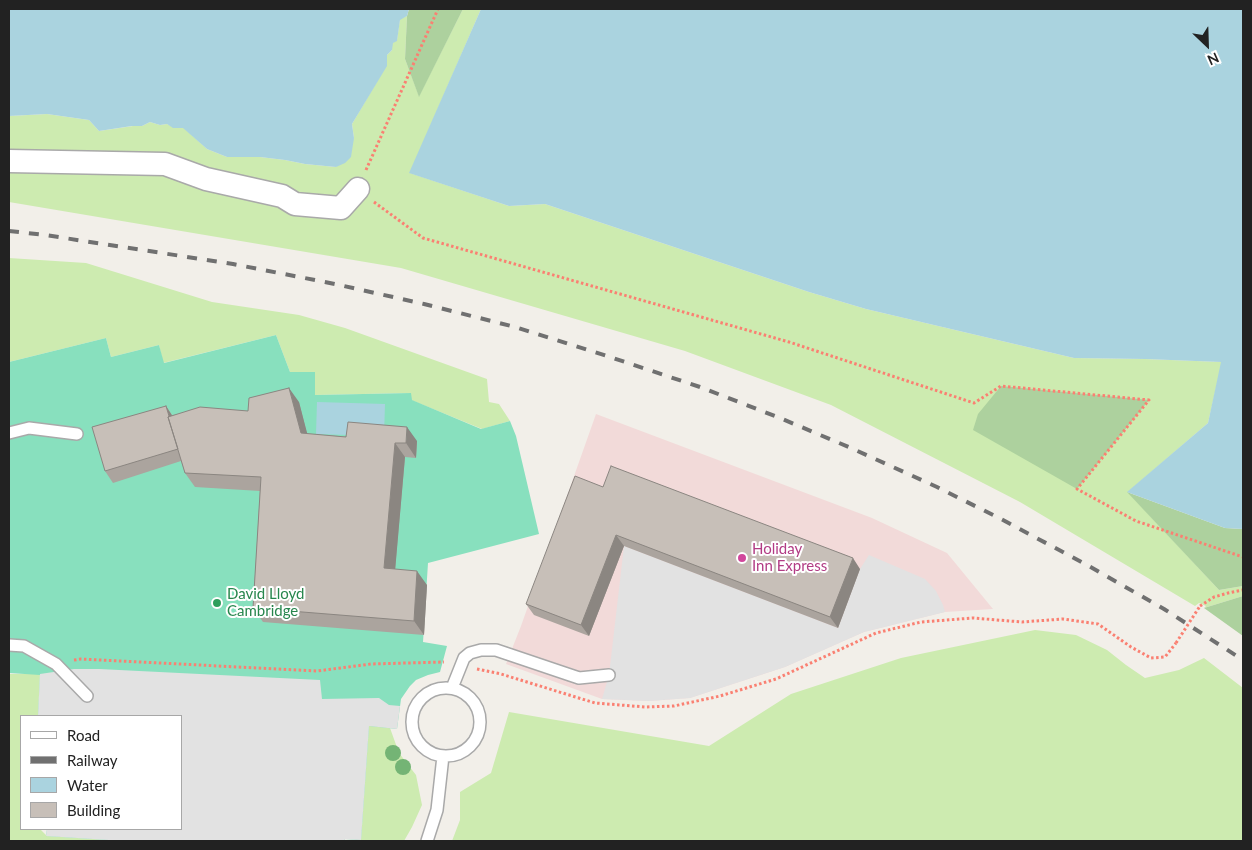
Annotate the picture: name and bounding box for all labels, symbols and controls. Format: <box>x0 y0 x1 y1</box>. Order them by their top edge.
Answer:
north arrow <box>1182 20 1232 70</box>
text: N <box>1205 49 1222 69</box>
place label: Holiday Inn Express <box>752 540 827 575</box>
marker: Holiday Inn Express <box>736 552 748 564</box>
place label: David Lloyd Cambridge <box>227 585 305 620</box>
marker: David Lloyd Cambridge <box>211 597 223 609</box>
legend <box>20 715 182 830</box>
text: Road <box>67 726 100 744</box>
text: Railway <box>67 751 118 769</box>
text: Water <box>67 776 108 794</box>
text: Building <box>67 801 120 819</box>

